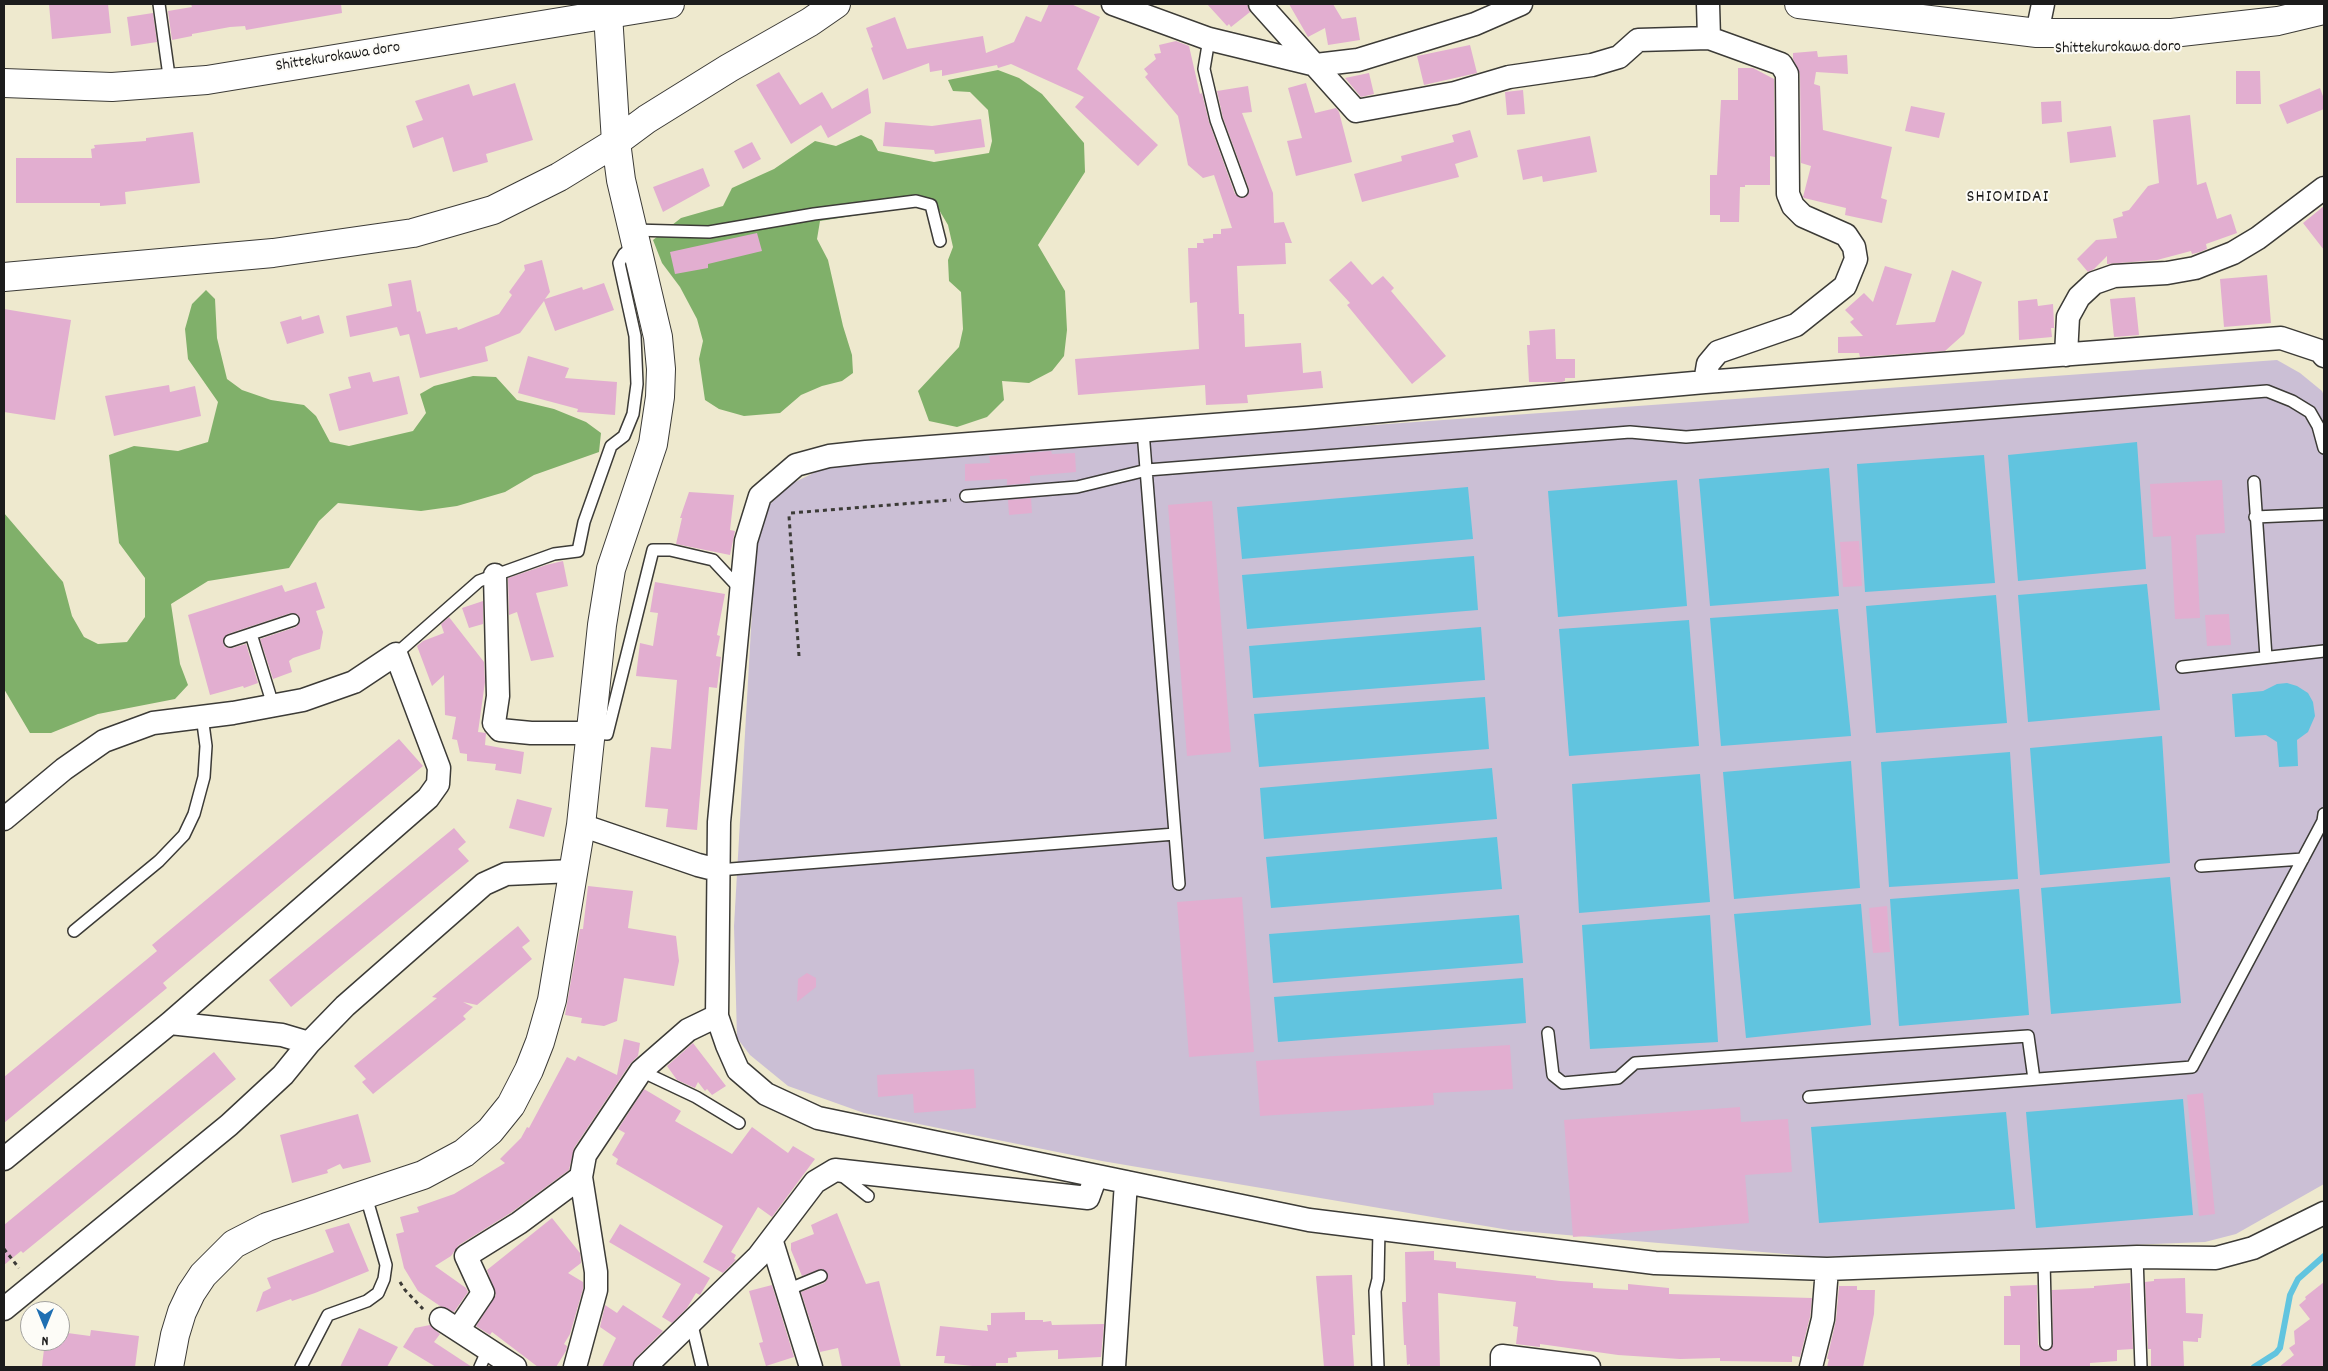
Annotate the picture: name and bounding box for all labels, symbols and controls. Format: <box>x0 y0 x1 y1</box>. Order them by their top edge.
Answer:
street label: Shittekurokawa doro <box>2055 38 2181 60</box>
street label: Shittekurokawa doro <box>274 39 402 77</box>
district label: SHIOMIDAI <box>1965 188 2051 210</box>
north arrow <box>20 1301 70 1351</box>
text: N <box>42 1330 48 1350</box>

